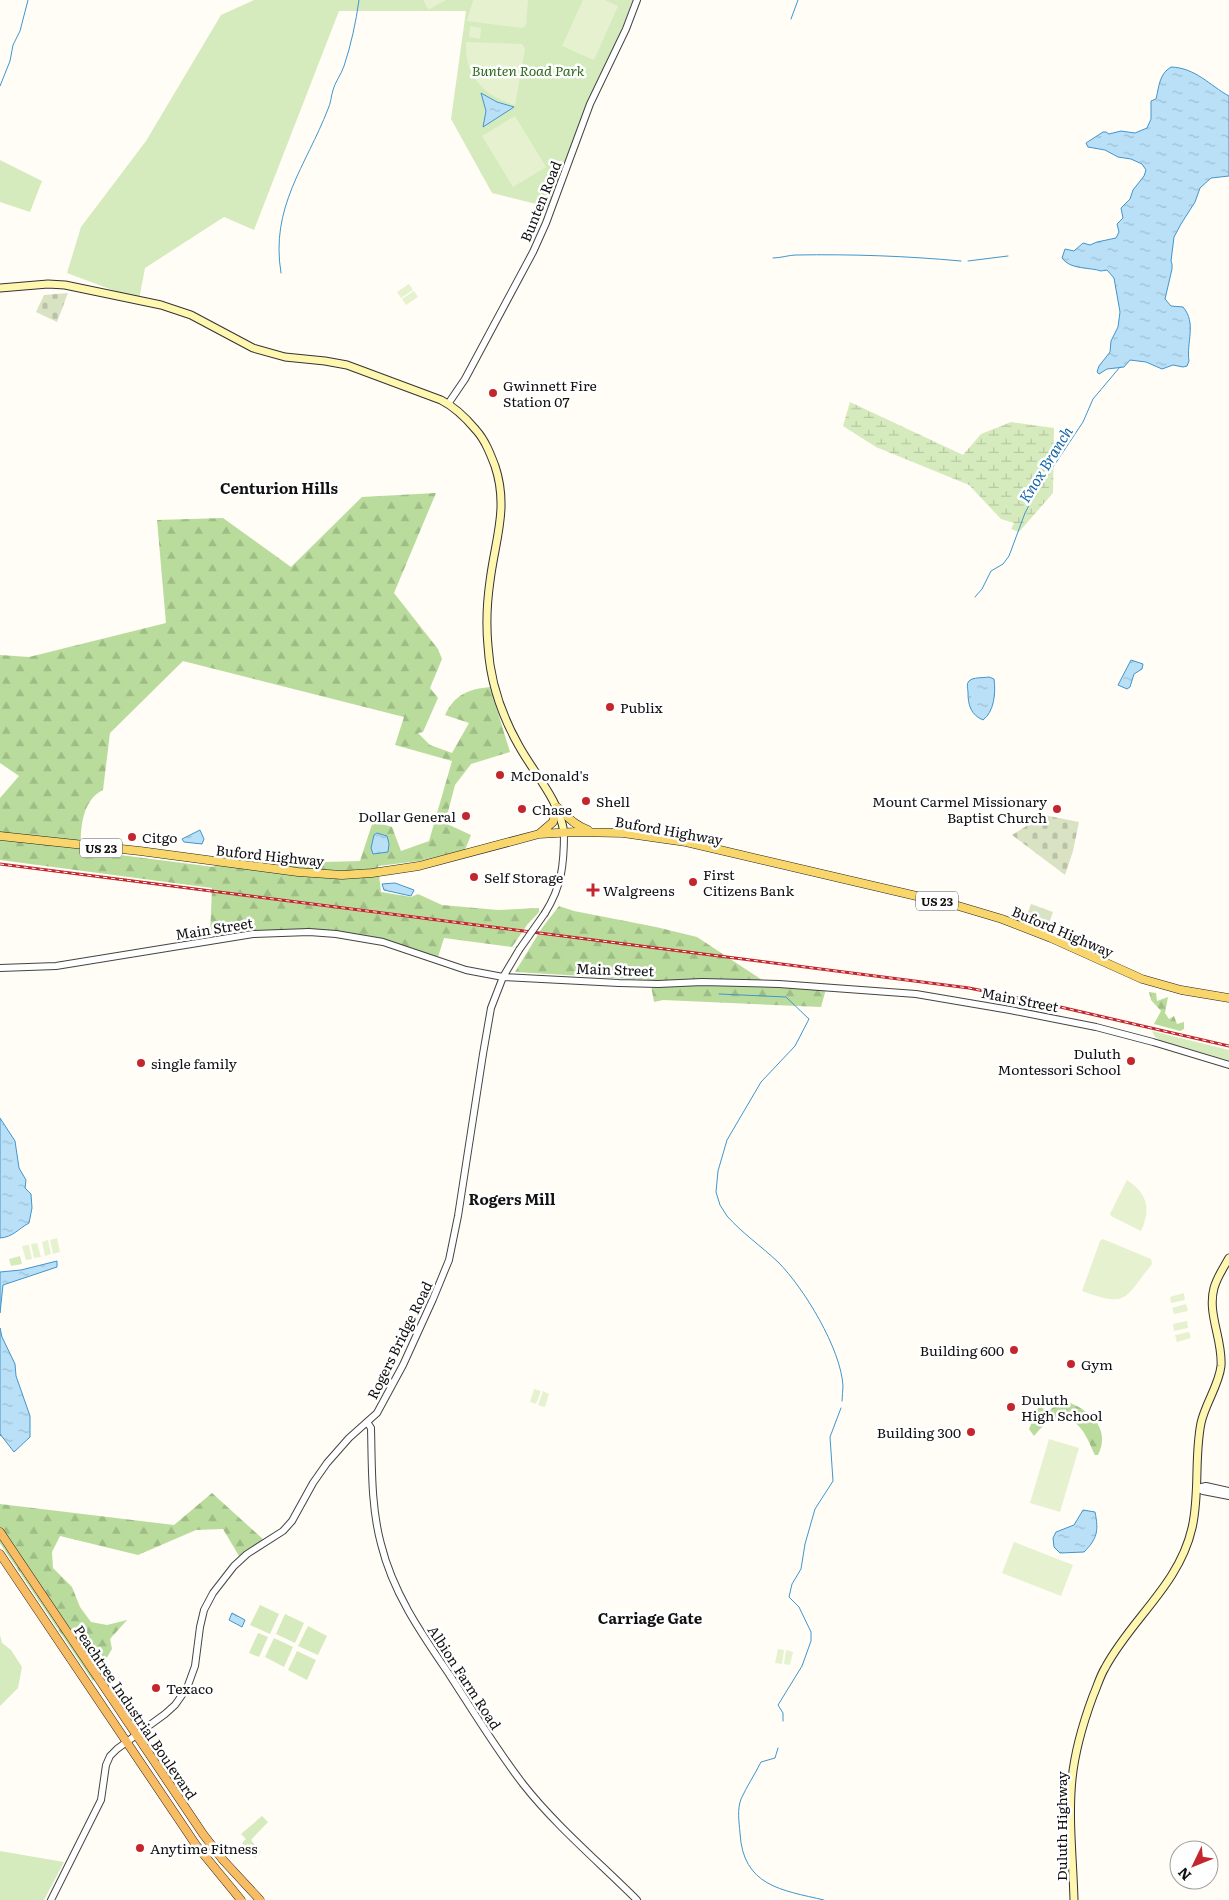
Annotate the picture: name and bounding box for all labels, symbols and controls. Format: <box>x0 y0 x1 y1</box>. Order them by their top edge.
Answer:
park label: Bunten Road Park <box>472 60 585 80</box>
street label: Bunten Road <box>515 157 565 244</box>
place label: Gwinnett Fire Station 07 <box>503 375 597 411</box>
marker: Gwinnett Fire Station 07 <box>487 387 499 399</box>
water label: Knox Branch <box>1012 421 1078 507</box>
district label: Centurion Hills <box>220 476 338 499</box>
place label: Publix <box>620 697 663 717</box>
marker: Publix <box>604 701 616 713</box>
place label: McDonald's <box>510 765 589 785</box>
marker: McDonald's <box>494 769 506 781</box>
place label: Shell <box>596 791 630 811</box>
place label: Mount Carmel Missionary Baptist Church <box>872 791 1048 827</box>
marker: Shell <box>580 795 592 807</box>
place label: Chase <box>532 799 572 819</box>
marker: Chase <box>516 803 528 815</box>
marker: Mount Carmel Missionary Baptist Church <box>1051 803 1063 815</box>
place label: Dollar General <box>358 806 456 826</box>
marker: Dollar General <box>460 810 472 822</box>
street label: Buford Highway <box>614 811 725 849</box>
place label: Citgo <box>142 827 177 847</box>
marker: Citgo <box>126 831 138 843</box>
road number: US 23 <box>80 838 122 858</box>
street label: Buford Highway <box>215 839 326 871</box>
place label: First Citizens Bank <box>703 864 794 900</box>
place label: Self Storage <box>484 867 563 887</box>
marker: Self Storage <box>468 871 480 883</box>
marker: First Citizens Bank <box>687 876 699 888</box>
place label: Walgreens <box>603 880 674 900</box>
marker: Walgreens <box>587 884 599 896</box>
road number: US 23 <box>916 891 958 910</box>
street label: Buford Highway <box>1009 901 1118 962</box>
street label: Main Street <box>174 912 254 944</box>
street label: Main Street <box>576 958 655 980</box>
street label: Main Street <box>980 982 1061 1016</box>
place label: Duluth Montessori School <box>998 1043 1121 1079</box>
place label: single family <box>151 1053 238 1073</box>
marker: Duluth Montessori School <box>1125 1055 1137 1067</box>
marker: single family <box>135 1057 147 1069</box>
district label: Rogers Mill <box>469 1187 556 1210</box>
street label: Rogers Bridge Road <box>362 1277 436 1402</box>
place label: Building 600 <box>920 1340 1004 1360</box>
marker: Building 600 <box>1008 1344 1020 1356</box>
place label: Gym <box>1081 1354 1113 1374</box>
marker: Gym <box>1065 1358 1077 1370</box>
place label: Duluth High School <box>1021 1389 1103 1425</box>
marker: Duluth High School <box>1005 1401 1017 1413</box>
place label: Building 300 <box>877 1422 961 1442</box>
marker: Building 300 <box>965 1426 977 1438</box>
district label: Carriage Gate <box>598 1606 703 1629</box>
street label: Peachtree Industrial Boulevard <box>70 1621 202 1804</box>
street label: Albion Farm Road <box>424 1621 506 1733</box>
place label: Texaco <box>166 1678 213 1698</box>
marker: Texaco <box>150 1682 162 1694</box>
street label: Duluth Highway <box>1051 1770 1071 1881</box>
place label: Anytime Fitness <box>150 1838 258 1858</box>
north arrow <box>1169 1840 1219 1890</box>
marker: Anytime Fitness <box>134 1842 146 1854</box>
text: N <box>1172 1863 1195 1886</box>

